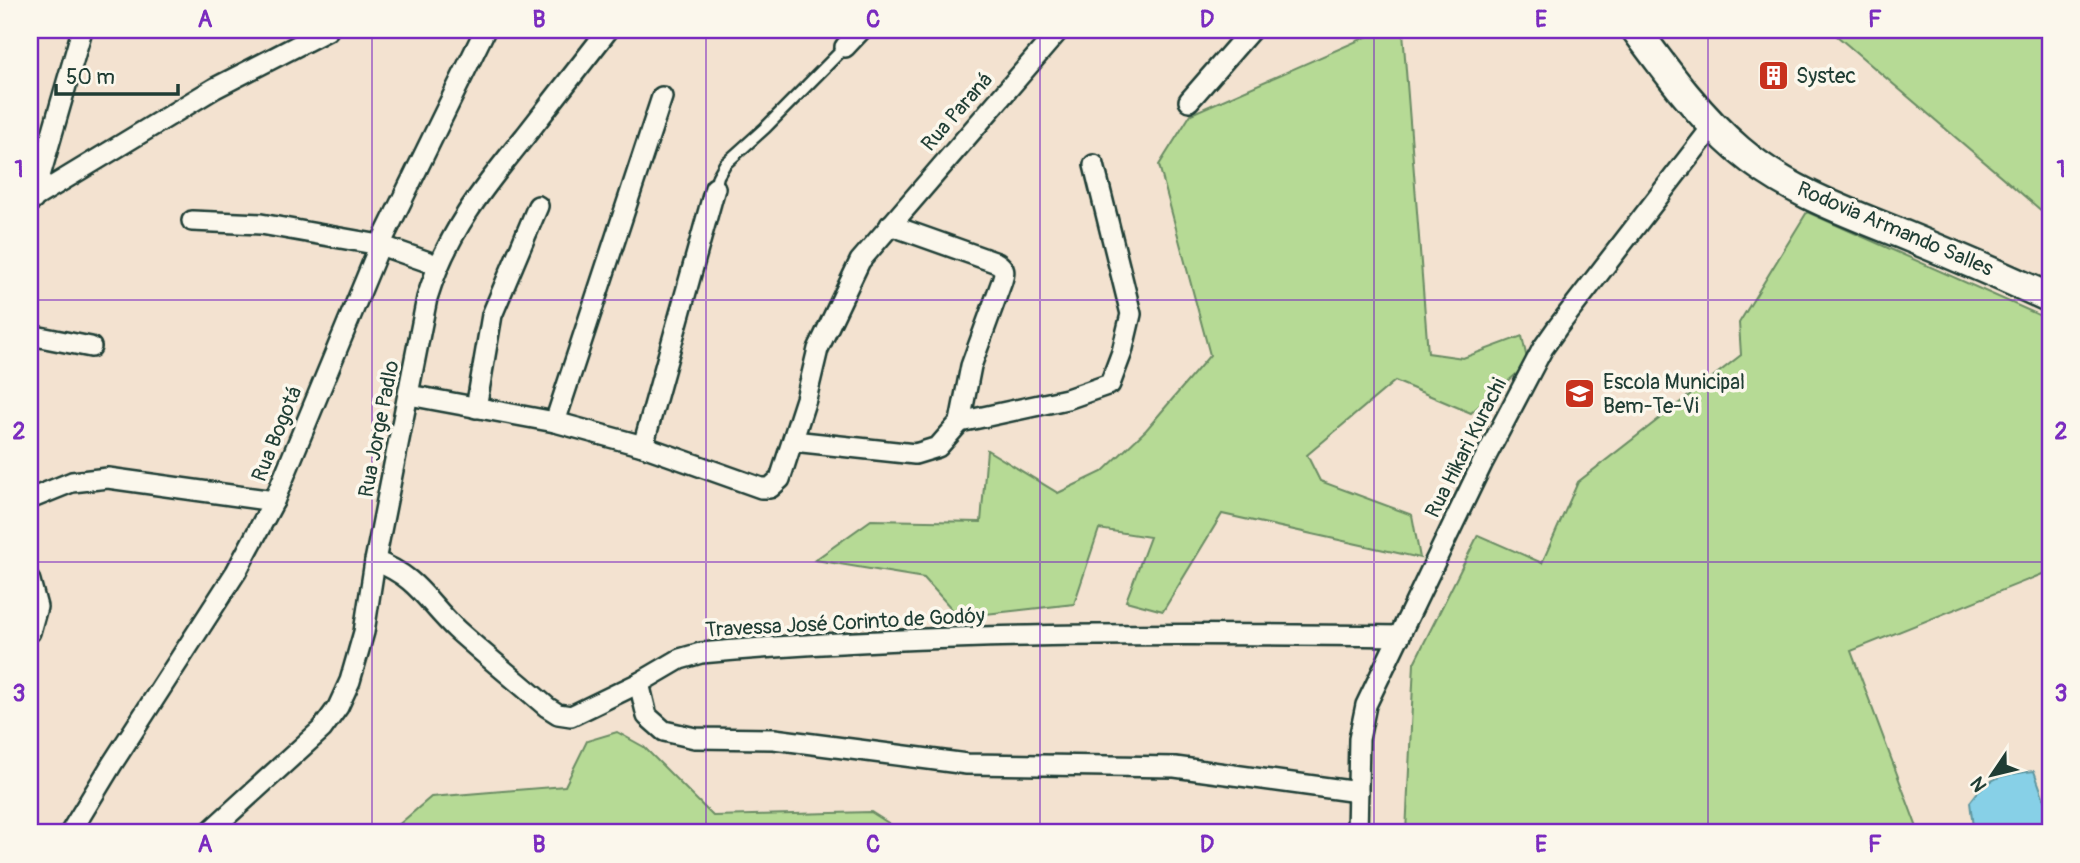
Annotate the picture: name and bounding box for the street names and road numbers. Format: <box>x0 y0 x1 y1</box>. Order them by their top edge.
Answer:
street label: Rua Paraná <box>915 67 999 157</box>
street label: Rodovia Armando Salles <box>1793 175 1998 283</box>
street label: Rua Jorge Padlo <box>353 358 405 500</box>
street label: Rua Hikari Kurachi <box>1419 373 1513 522</box>
street label: Rua Bogotá <box>246 382 308 486</box>
street label: Travessa José Corinto de Godóy <box>704 602 986 644</box>

